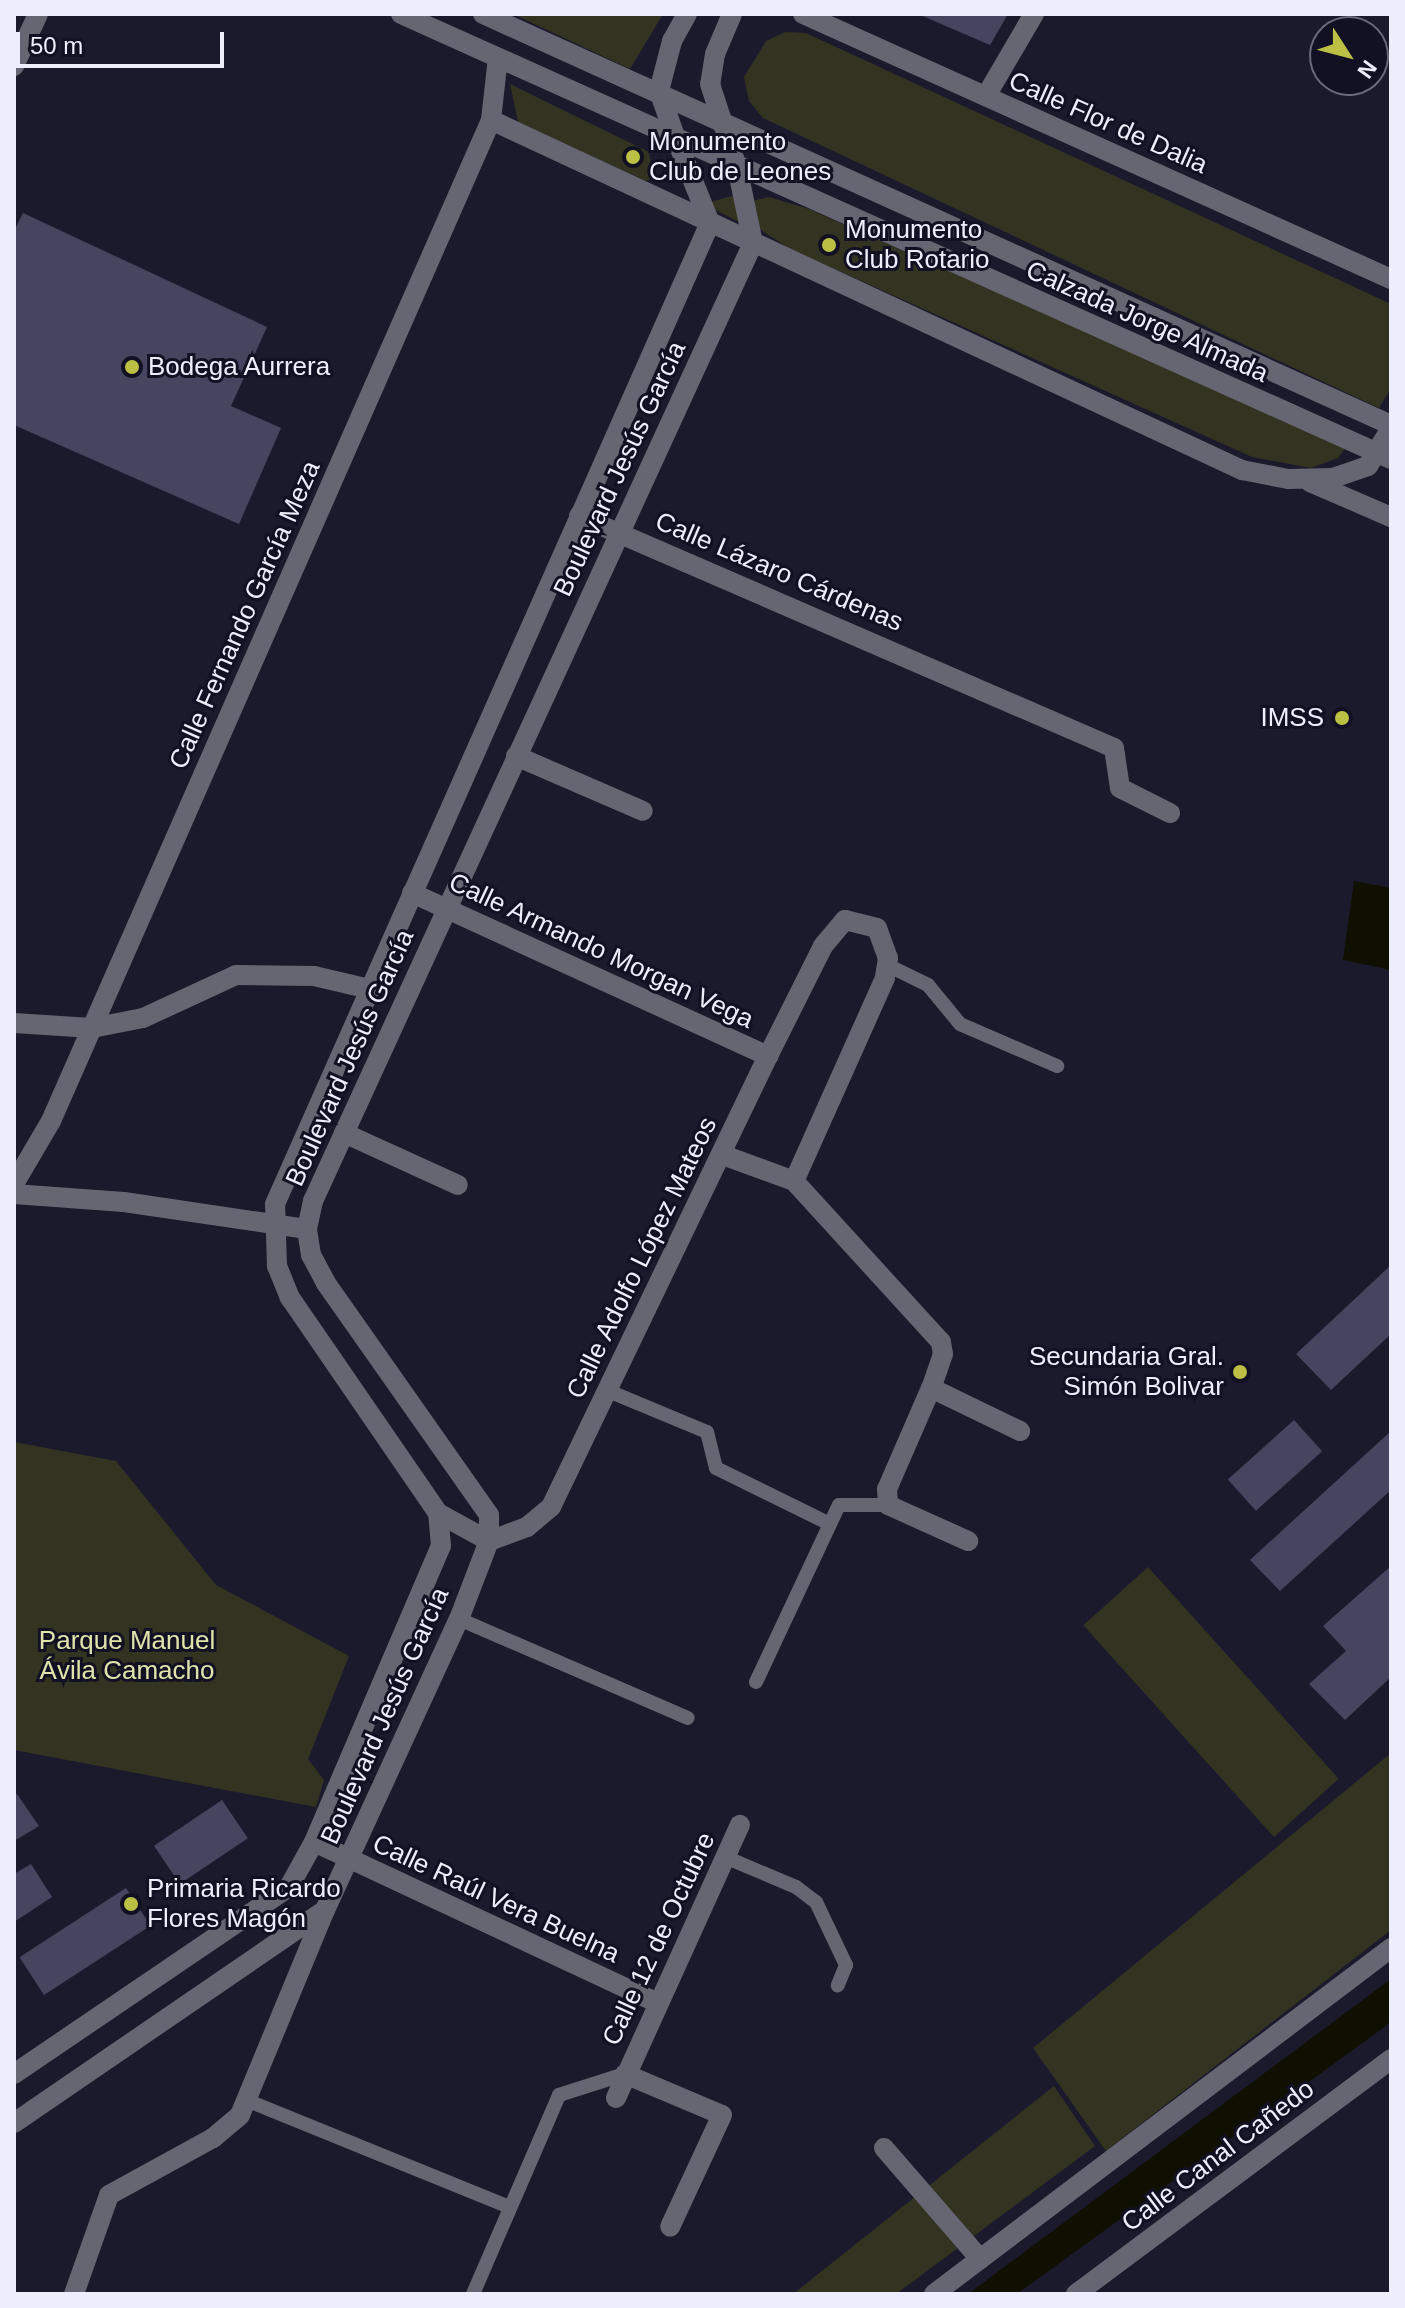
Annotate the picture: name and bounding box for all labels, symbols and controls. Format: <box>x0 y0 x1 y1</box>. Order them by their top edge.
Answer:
scale bar <box>20 16 228 66</box>
north arrow <box>1309 16 1389 96</box>
text: 50 m <box>30 32 83 59</box>
text: N <box>1352 55 1382 83</box>
street label: Calle Flor de Dalia <box>1004 65 1212 181</box>
place label: Monumento Club de Leones <box>649 126 831 188</box>
marker: Monumento Club de Leones <box>624 148 642 166</box>
place label: Monumento Club Rotario <box>845 214 990 276</box>
marker: Monumento Club Rotario <box>820 236 838 254</box>
street label: Calzada Jorge Almada <box>1021 254 1273 390</box>
street label: Boulevard Jesús García <box>547 337 693 601</box>
place label: Bodega Aurrera <box>148 351 332 383</box>
marker: Bodega Aurrera <box>123 358 141 376</box>
street label: Calle Fernando García Meza <box>163 456 327 774</box>
street label: Calle Lázaro Cárdenas <box>651 506 907 638</box>
place label: IMSS <box>1260 702 1324 734</box>
marker: IMSS <box>1331 707 1353 729</box>
street label: Calle Armando Morgan Vega <box>443 866 759 1036</box>
street label: Boulevard Jesús García <box>279 925 421 1191</box>
street label: Calle Adolfo López Mateos <box>560 1112 724 1404</box>
place label: Secundaria Gral. Simón Bolivar <box>1029 1341 1224 1402</box>
marker: Secundaria Gral. Simón Bolivar <box>1231 1363 1249 1381</box>
street label: Boulevard Jesús García <box>314 1583 456 1849</box>
park label: Parque Manuel Ávila Camacho <box>39 1625 215 1686</box>
street label: Calle Raúl Vera Buelna <box>368 1828 624 1970</box>
street label: Calle 12 de Octubre <box>596 1828 722 2050</box>
place label: Primaria Ricardo Flores Magón <box>147 1873 341 1934</box>
marker: Primaria Ricardo Flores Magón <box>122 1895 140 1913</box>
street label: Calle Canal Cañedo <box>1116 2074 1320 2238</box>

